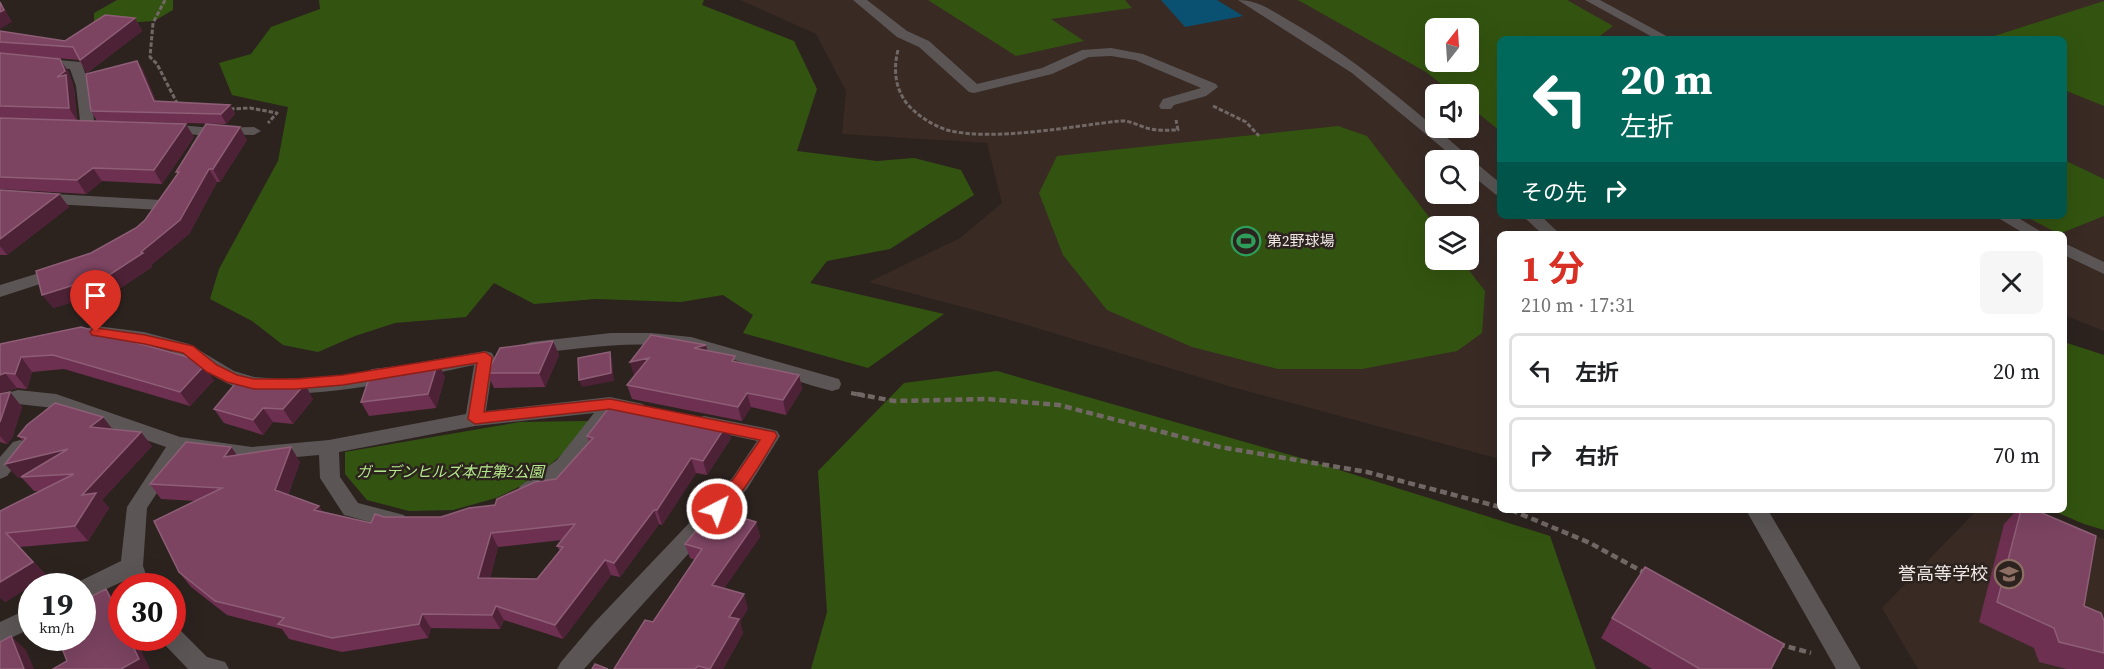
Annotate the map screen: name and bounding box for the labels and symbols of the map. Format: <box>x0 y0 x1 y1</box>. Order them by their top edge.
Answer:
north arrow <box>1425 18 1479 72</box>
sports icon: 第2野球場 <box>1230 225 1262 257</box>
place label: 第2野球場 <box>1267 230 1335 251</box>
pin <box>70 270 121 332</box>
park label: ガーデンヒルズ本庄第2公園 <box>356 461 546 482</box>
position arrow <box>685 477 749 541</box>
school or university icon: 誉高等学校 <box>1993 558 2025 590</box>
place label: 誉高等学校 <box>1898 561 1988 586</box>
speed limit sign: 30 <box>108 573 186 651</box>

